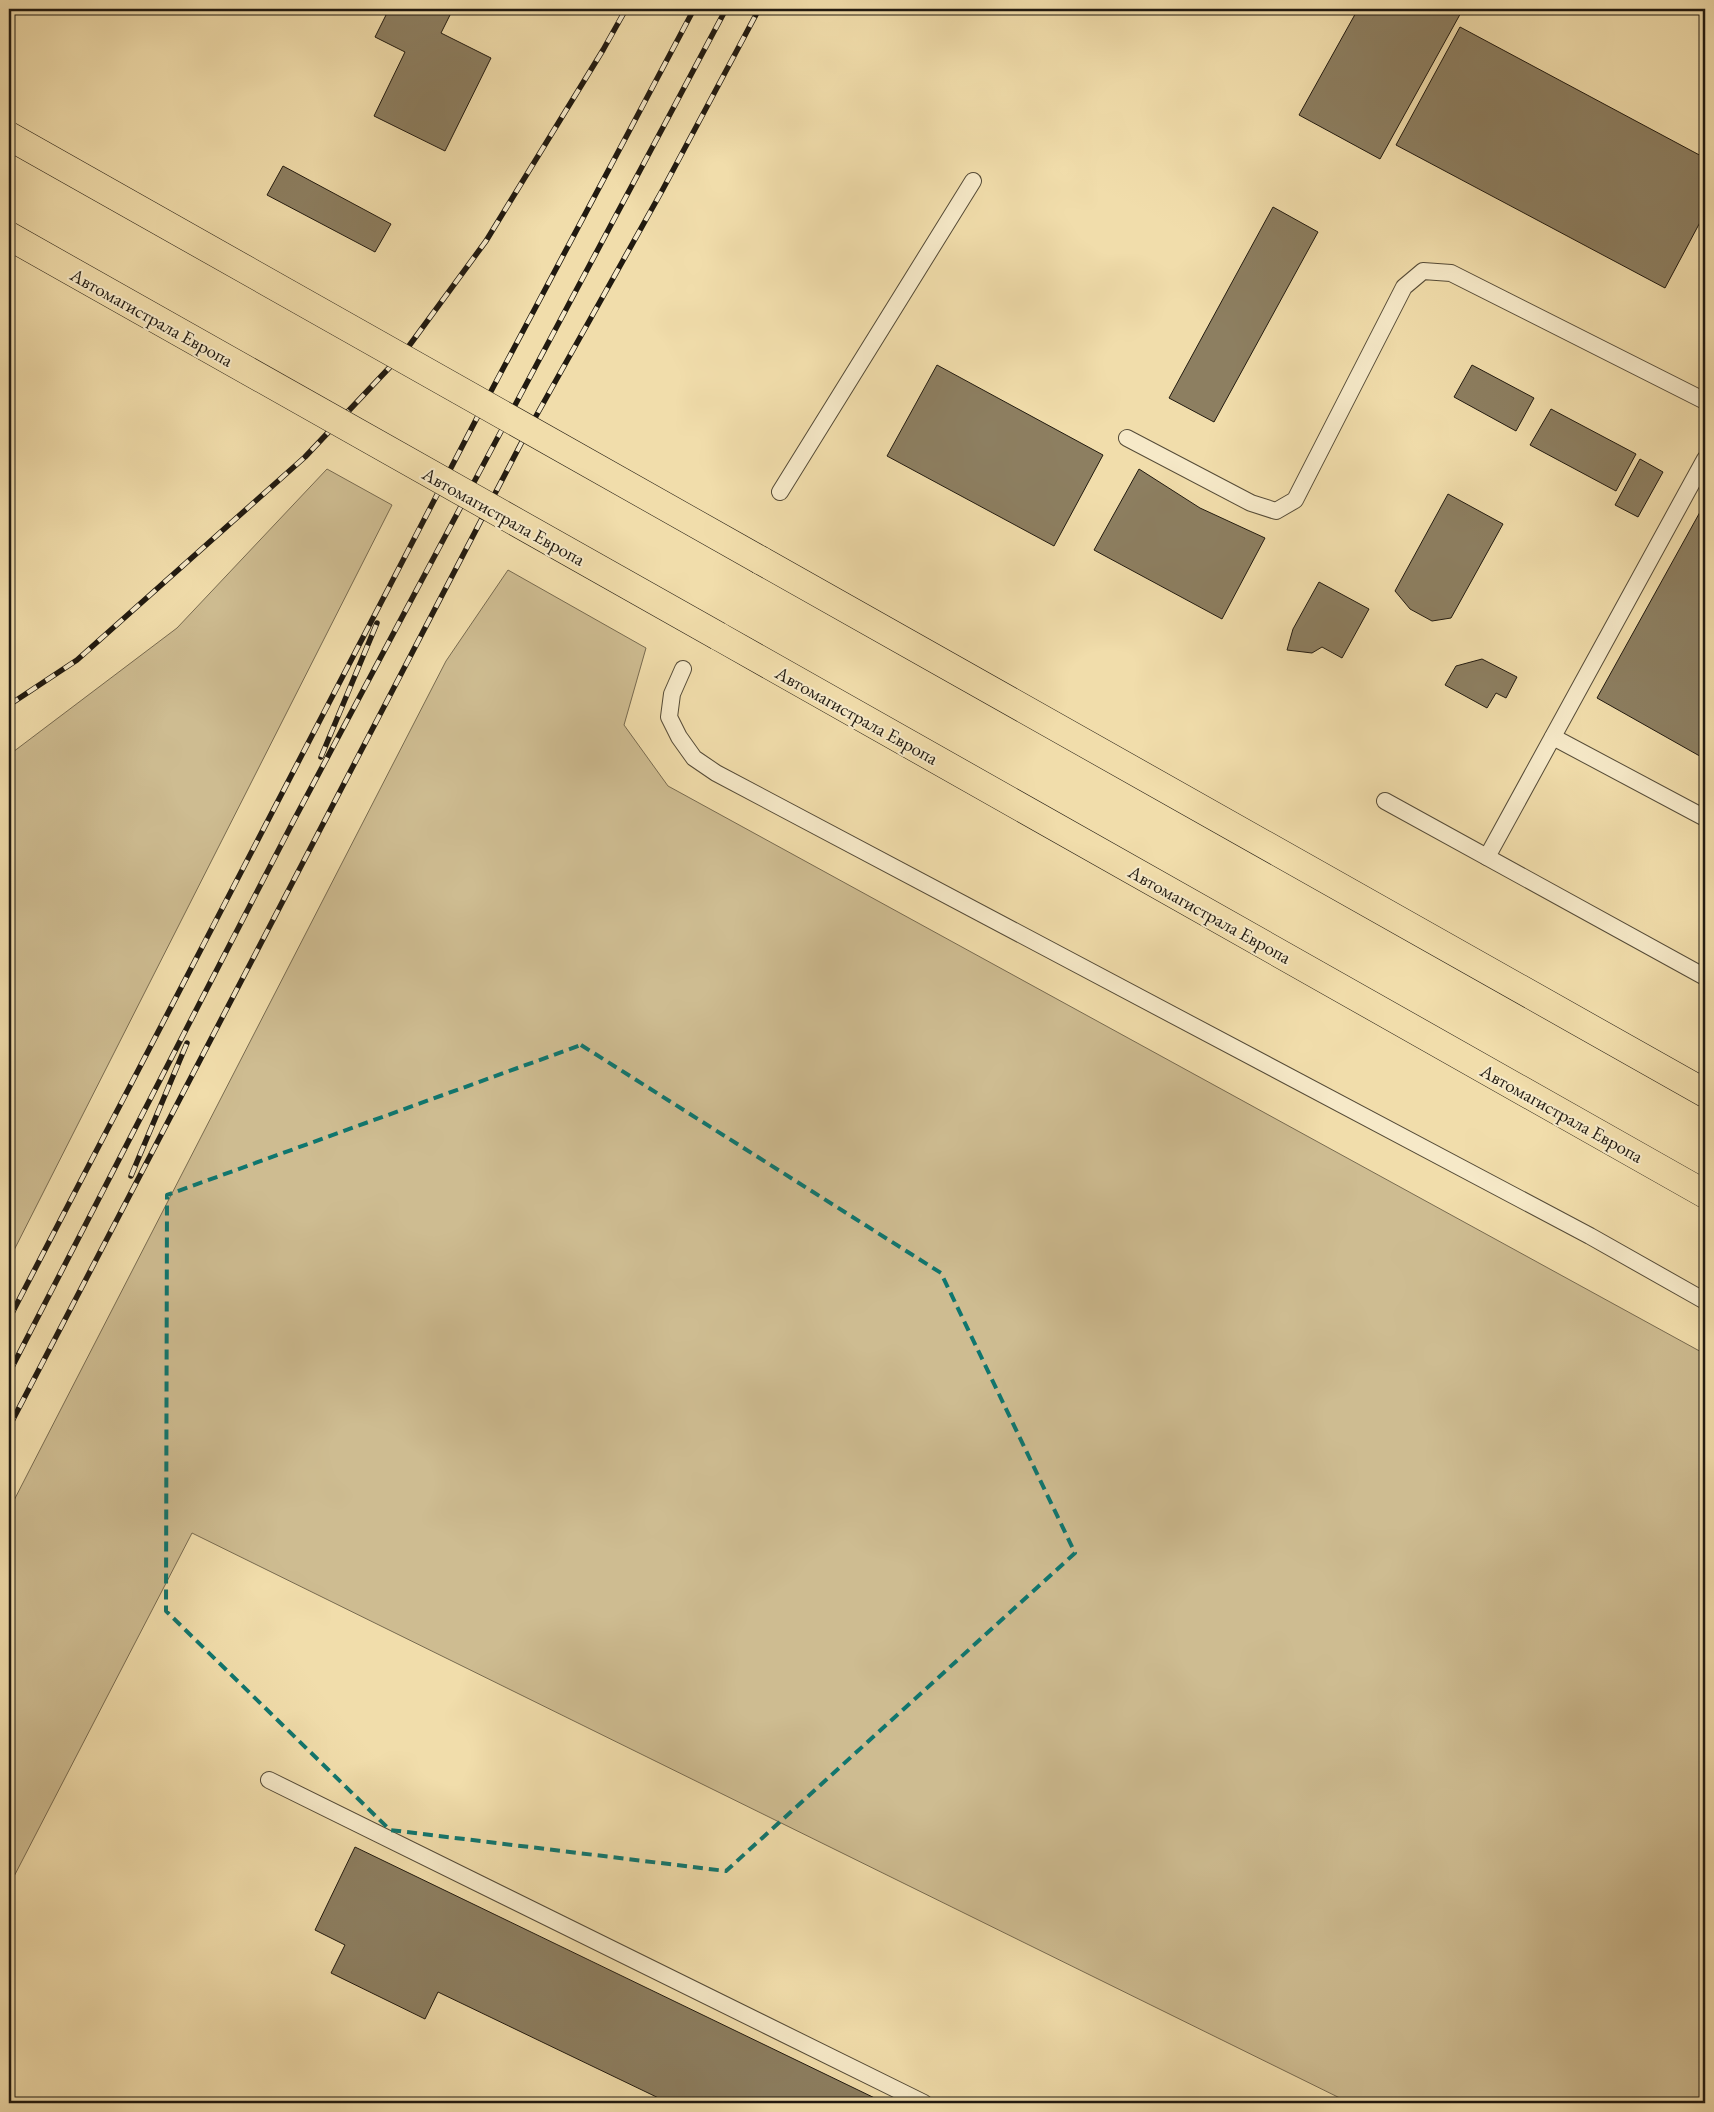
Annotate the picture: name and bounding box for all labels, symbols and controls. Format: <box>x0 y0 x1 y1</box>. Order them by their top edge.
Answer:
street label: Автомагистрала Европа <box>65 262 238 373</box>
street label: Автомагистрала Европа <box>417 461 590 572</box>
street label: Автомагистрала Европа <box>770 660 943 771</box>
street label: Автомагистрала Европа <box>1123 859 1296 970</box>
street label: Автомагистрала Европа <box>1475 1058 1648 1169</box>

